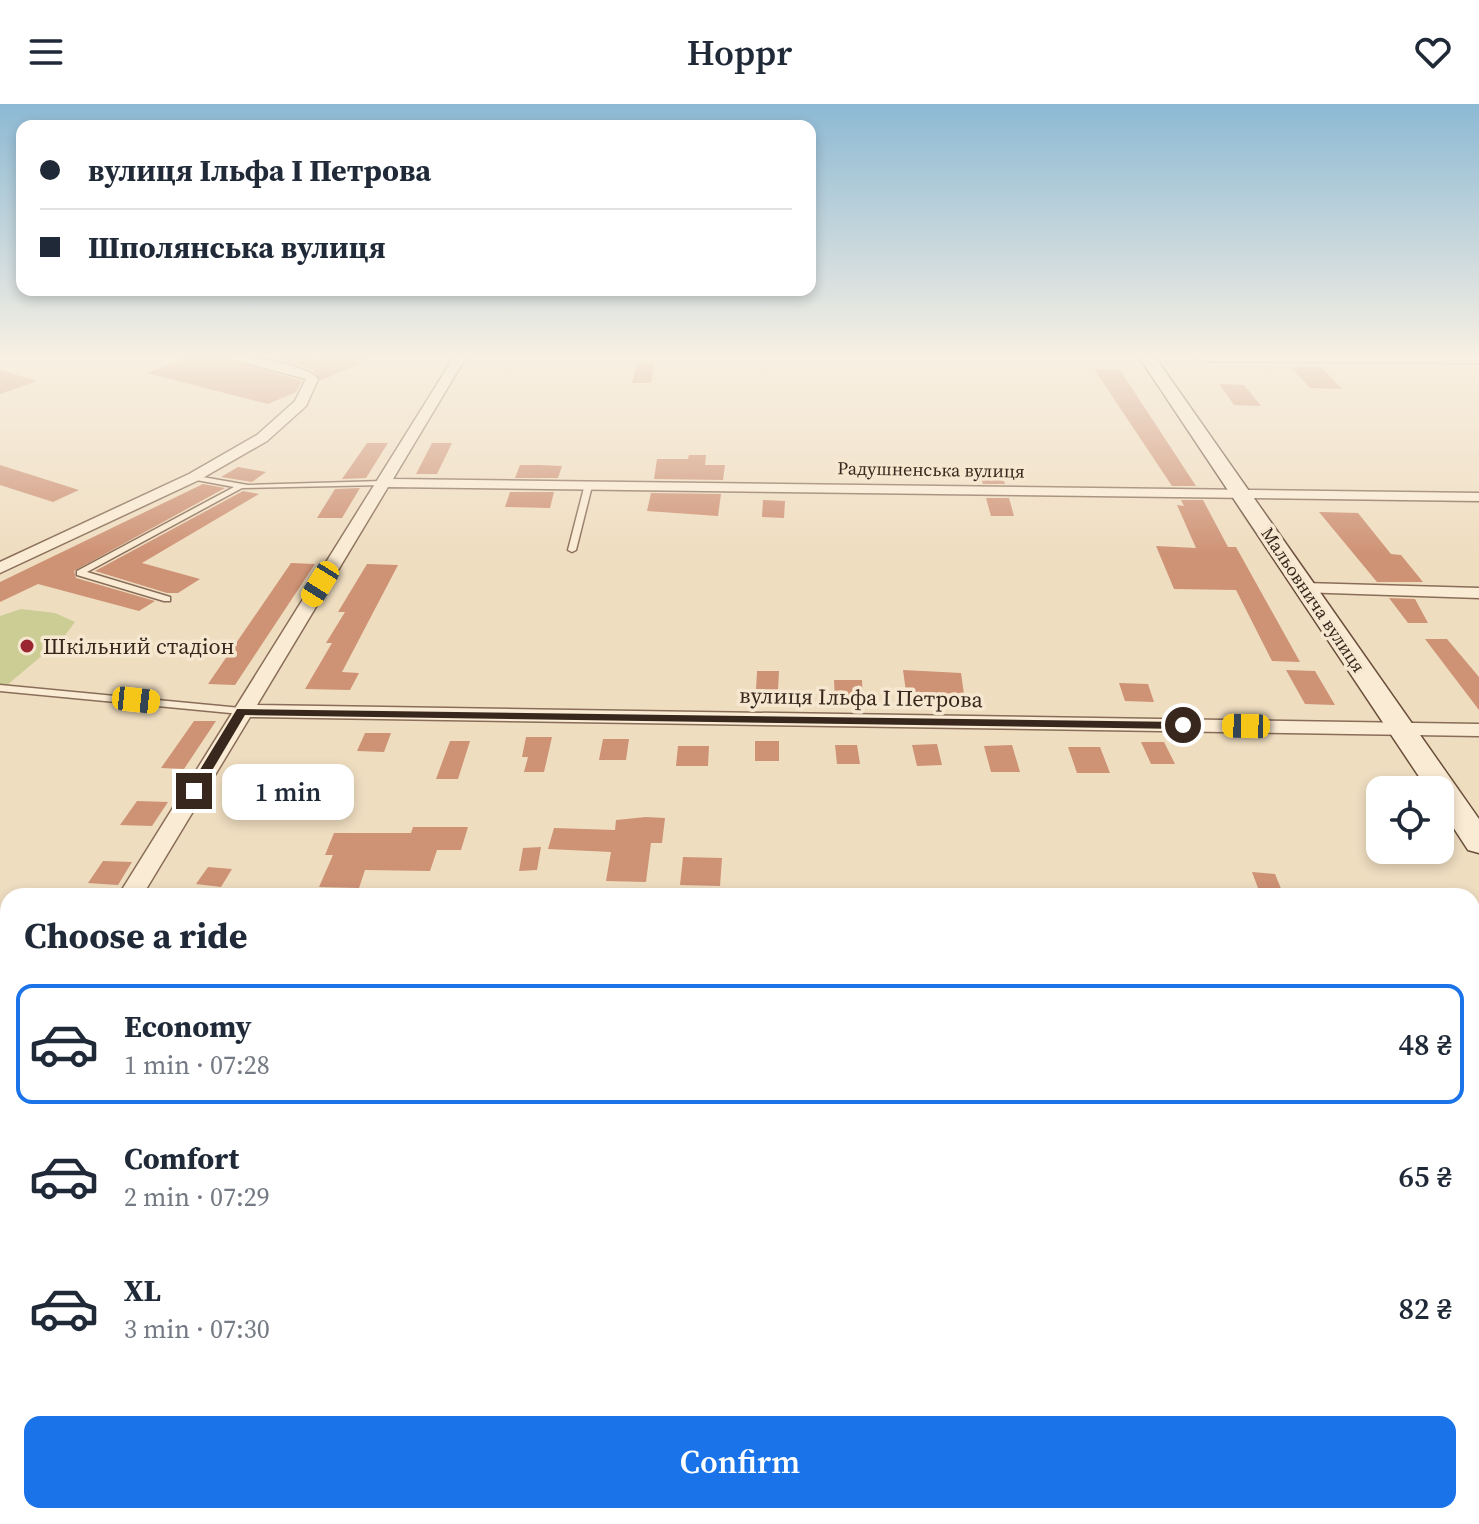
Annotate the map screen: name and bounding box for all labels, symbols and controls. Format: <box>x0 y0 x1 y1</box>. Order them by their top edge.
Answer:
text: Hoppr <box>687 28 792 77</box>
icon: menu <box>24 30 68 74</box>
icon: heart <box>1411 30 1455 74</box>
text: вулиця Ільфа І Петрова <box>88 150 431 191</box>
text: Шполянська вулиця <box>88 227 386 268</box>
street label: Радушненська вулиця <box>837 455 1025 484</box>
street label: Мальовнича вулиця <box>1255 522 1371 677</box>
car <box>297 557 343 611</box>
place label: Шкільний стадіон <box>43 631 235 661</box>
marker: Шкільний стадіон <box>18 637 36 655</box>
street label: вулиця Ільфа І Петрова <box>739 680 984 714</box>
car <box>111 686 161 714</box>
route start <box>1165 707 1201 743</box>
car <box>1222 714 1270 738</box>
callout: 1 min <box>222 763 354 819</box>
route end <box>176 773 212 809</box>
text: 1 min <box>255 774 321 810</box>
map controls <box>1366 776 1454 864</box>
button: locate <box>1366 776 1454 864</box>
text: Choose a ride <box>24 911 247 960</box>
text: Economy <box>124 1006 252 1047</box>
icon: car <box>28 1008 100 1080</box>
text: 48 ₴ <box>1398 1024 1452 1065</box>
text: 1 min · 07:28 <box>124 1047 270 1083</box>
text: Comfort <box>124 1138 239 1179</box>
icon: car <box>28 1140 100 1212</box>
text: 65 ₴ <box>1398 1156 1452 1197</box>
text: 2 min · 07:29 <box>124 1179 270 1215</box>
text: XL <box>124 1270 161 1311</box>
icon: car <box>28 1272 100 1344</box>
text: 82 ₴ <box>1398 1288 1452 1329</box>
text: 3 min · 07:30 <box>124 1311 270 1347</box>
button: Confirm <box>24 1416 1456 1508</box>

